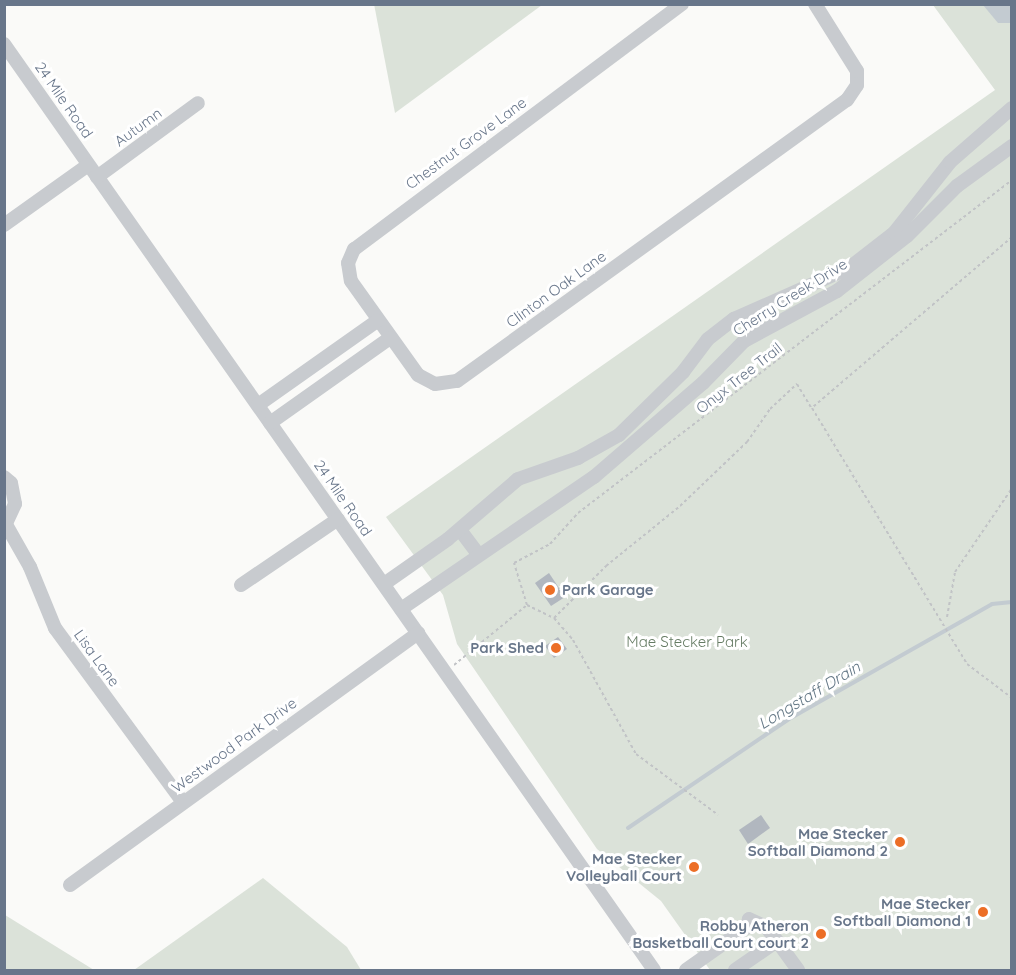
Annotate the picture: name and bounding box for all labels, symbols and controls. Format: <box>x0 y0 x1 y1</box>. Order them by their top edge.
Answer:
street label: 24 Mile Road <box>31 58 97 142</box>
street label: Chestnut Grove Lane <box>402 93 530 193</box>
street label: Autumn <box>111 104 165 150</box>
street label: Clinton Oak Lane <box>503 247 609 331</box>
street label: Cherry Creek Drive <box>730 255 850 339</box>
street label: Onyx Tree Trail <box>692 339 786 417</box>
street label: 24 Mile Road <box>310 456 376 540</box>
place label: Park Garage <box>562 581 654 599</box>
marker: Park Garage <box>543 583 557 597</box>
street label: Lisa Lane <box>70 626 124 690</box>
park label: Mae Stecker Park <box>626 633 748 651</box>
place label: Park Shed <box>470 639 544 657</box>
marker: Park Shed <box>549 641 563 655</box>
water label: Longstaff Drain <box>755 657 863 733</box>
street label: Westwood Park Drive <box>168 694 300 796</box>
place label: Mae Stecker Softball Diamond 2 <box>748 824 888 859</box>
marker: Mae Stecker Softball Diamond 2 <box>893 835 907 849</box>
place label: Mae Stecker Volleyball Court <box>566 849 682 884</box>
marker: Mae Stecker Volleyball Court <box>687 860 701 874</box>
place label: Mae Stecker Softball Diamond 1 <box>834 894 971 929</box>
marker: Mae Stecker Softball Diamond 1 <box>976 905 990 919</box>
place label: Robby Atheron Basketball Court court 2 <box>632 916 809 951</box>
marker: Robby Atheron Basketball Court court 2 <box>814 927 828 941</box>

